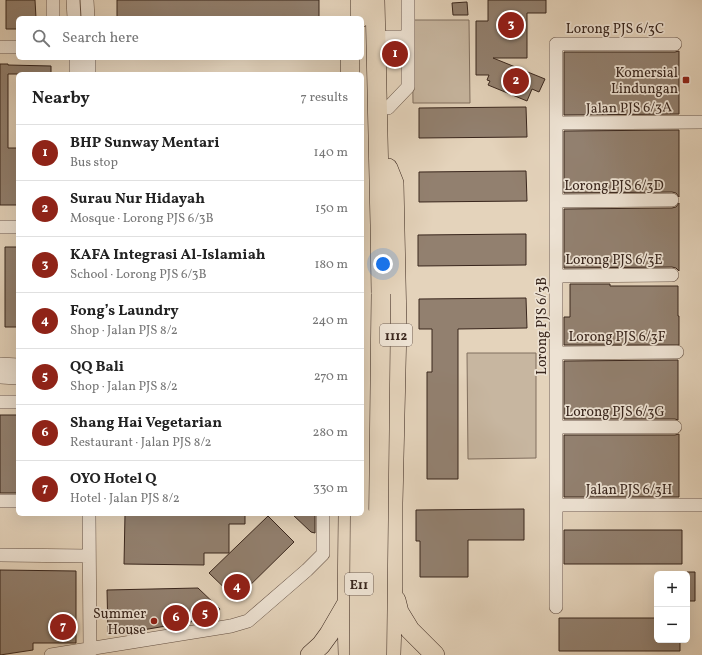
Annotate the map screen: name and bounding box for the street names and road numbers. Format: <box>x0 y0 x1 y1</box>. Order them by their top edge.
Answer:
street label: Lorong PJS 6/3C <box>566 20 664 39</box>
street label: Jalan PJS 6/3A <box>586 98 672 119</box>
street label: Lorong PJS 6/3D <box>564 177 664 196</box>
street label: Lorong PJS 6/3E <box>565 251 663 270</box>
street label: Lorong PJS 6/3B <box>533 277 552 375</box>
road number: 1112 <box>380 324 412 346</box>
street label: Lorong PJS 6/3F <box>569 328 666 347</box>
street label: Lorong PJS 6/3G <box>565 403 665 422</box>
street label: Jalan PJS 6/3H <box>586 481 672 500</box>
road number: E11 <box>345 573 373 595</box>

